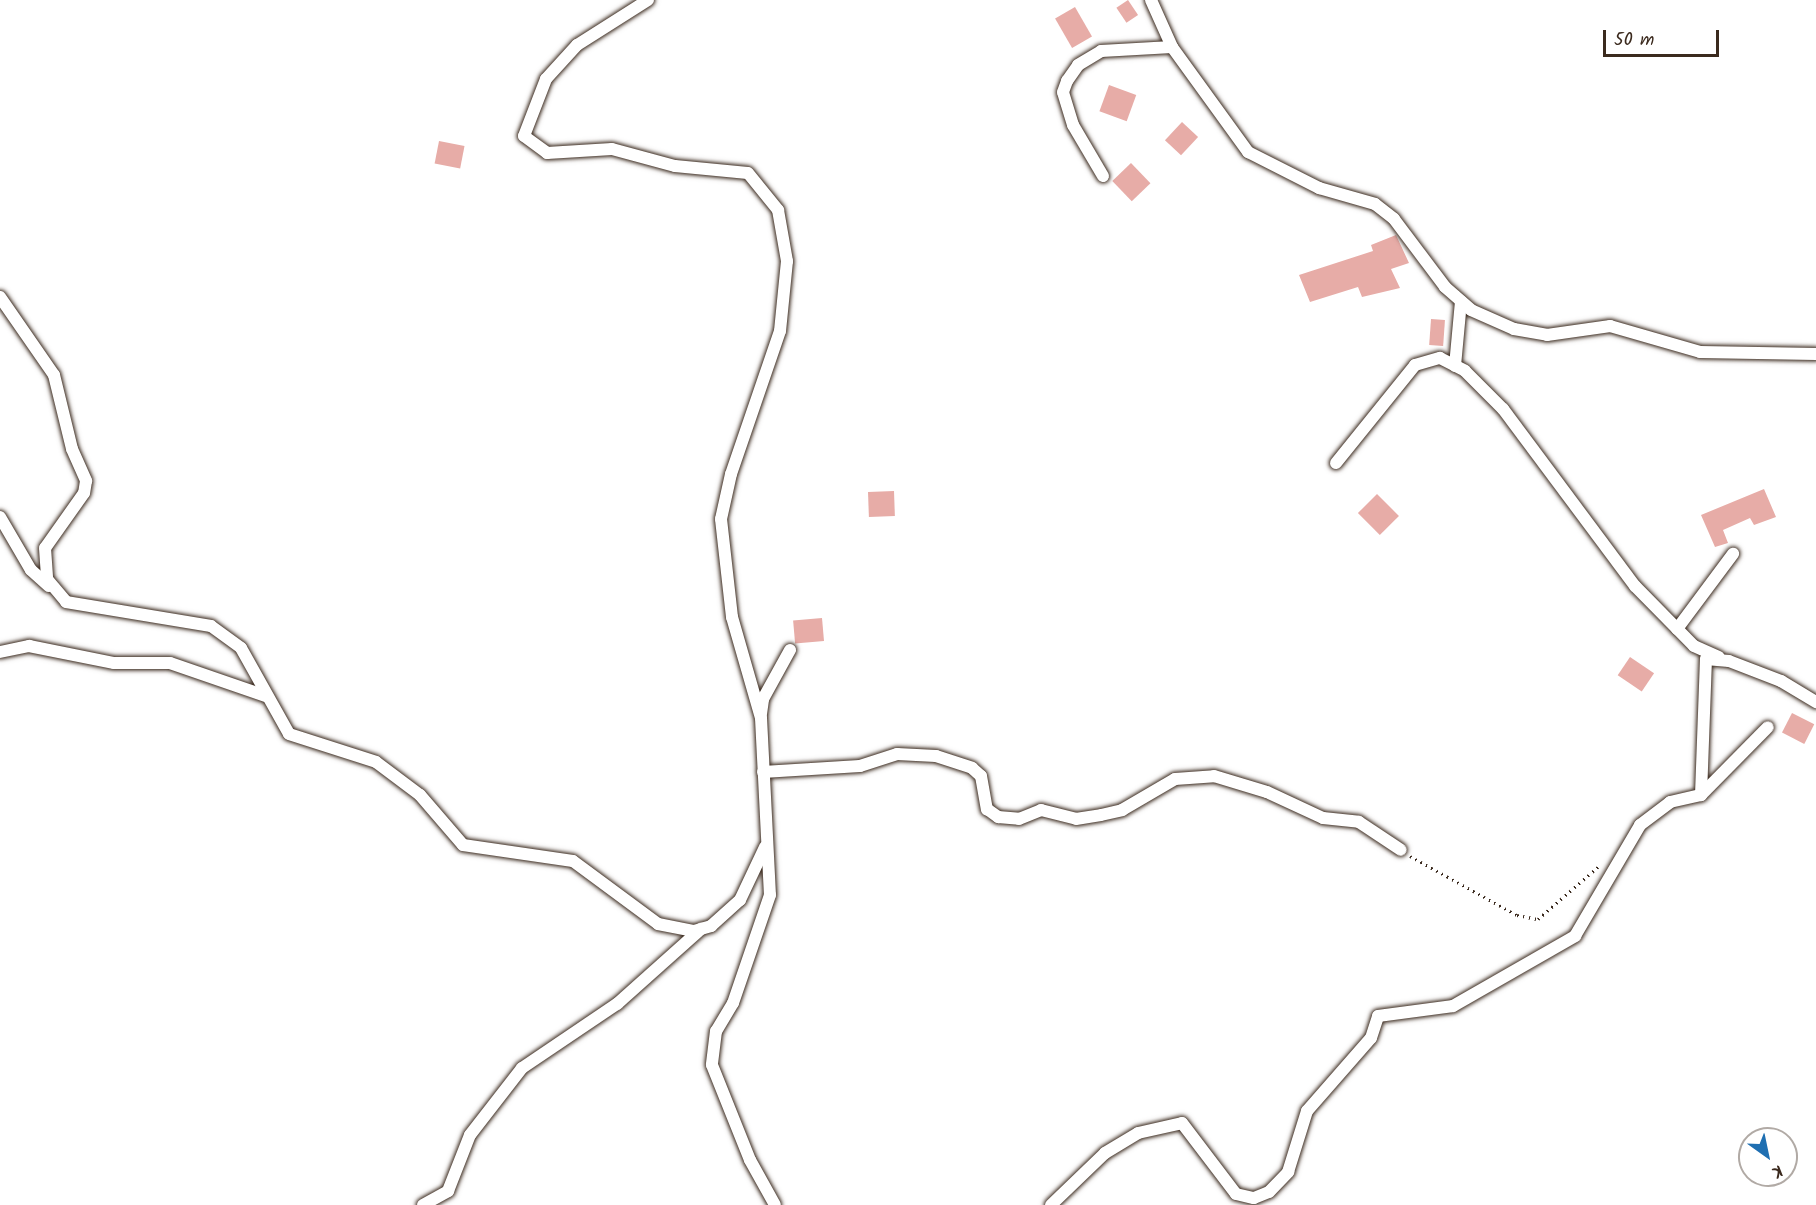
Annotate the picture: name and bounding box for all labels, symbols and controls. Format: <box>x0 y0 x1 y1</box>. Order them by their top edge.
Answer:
scale bar <box>1606 18 1722 56</box>
text: 50 m <box>1614 26 1654 55</box>
north arrow <box>1738 1127 1798 1187</box>
text: K <box>1766 1158 1788 1184</box>

